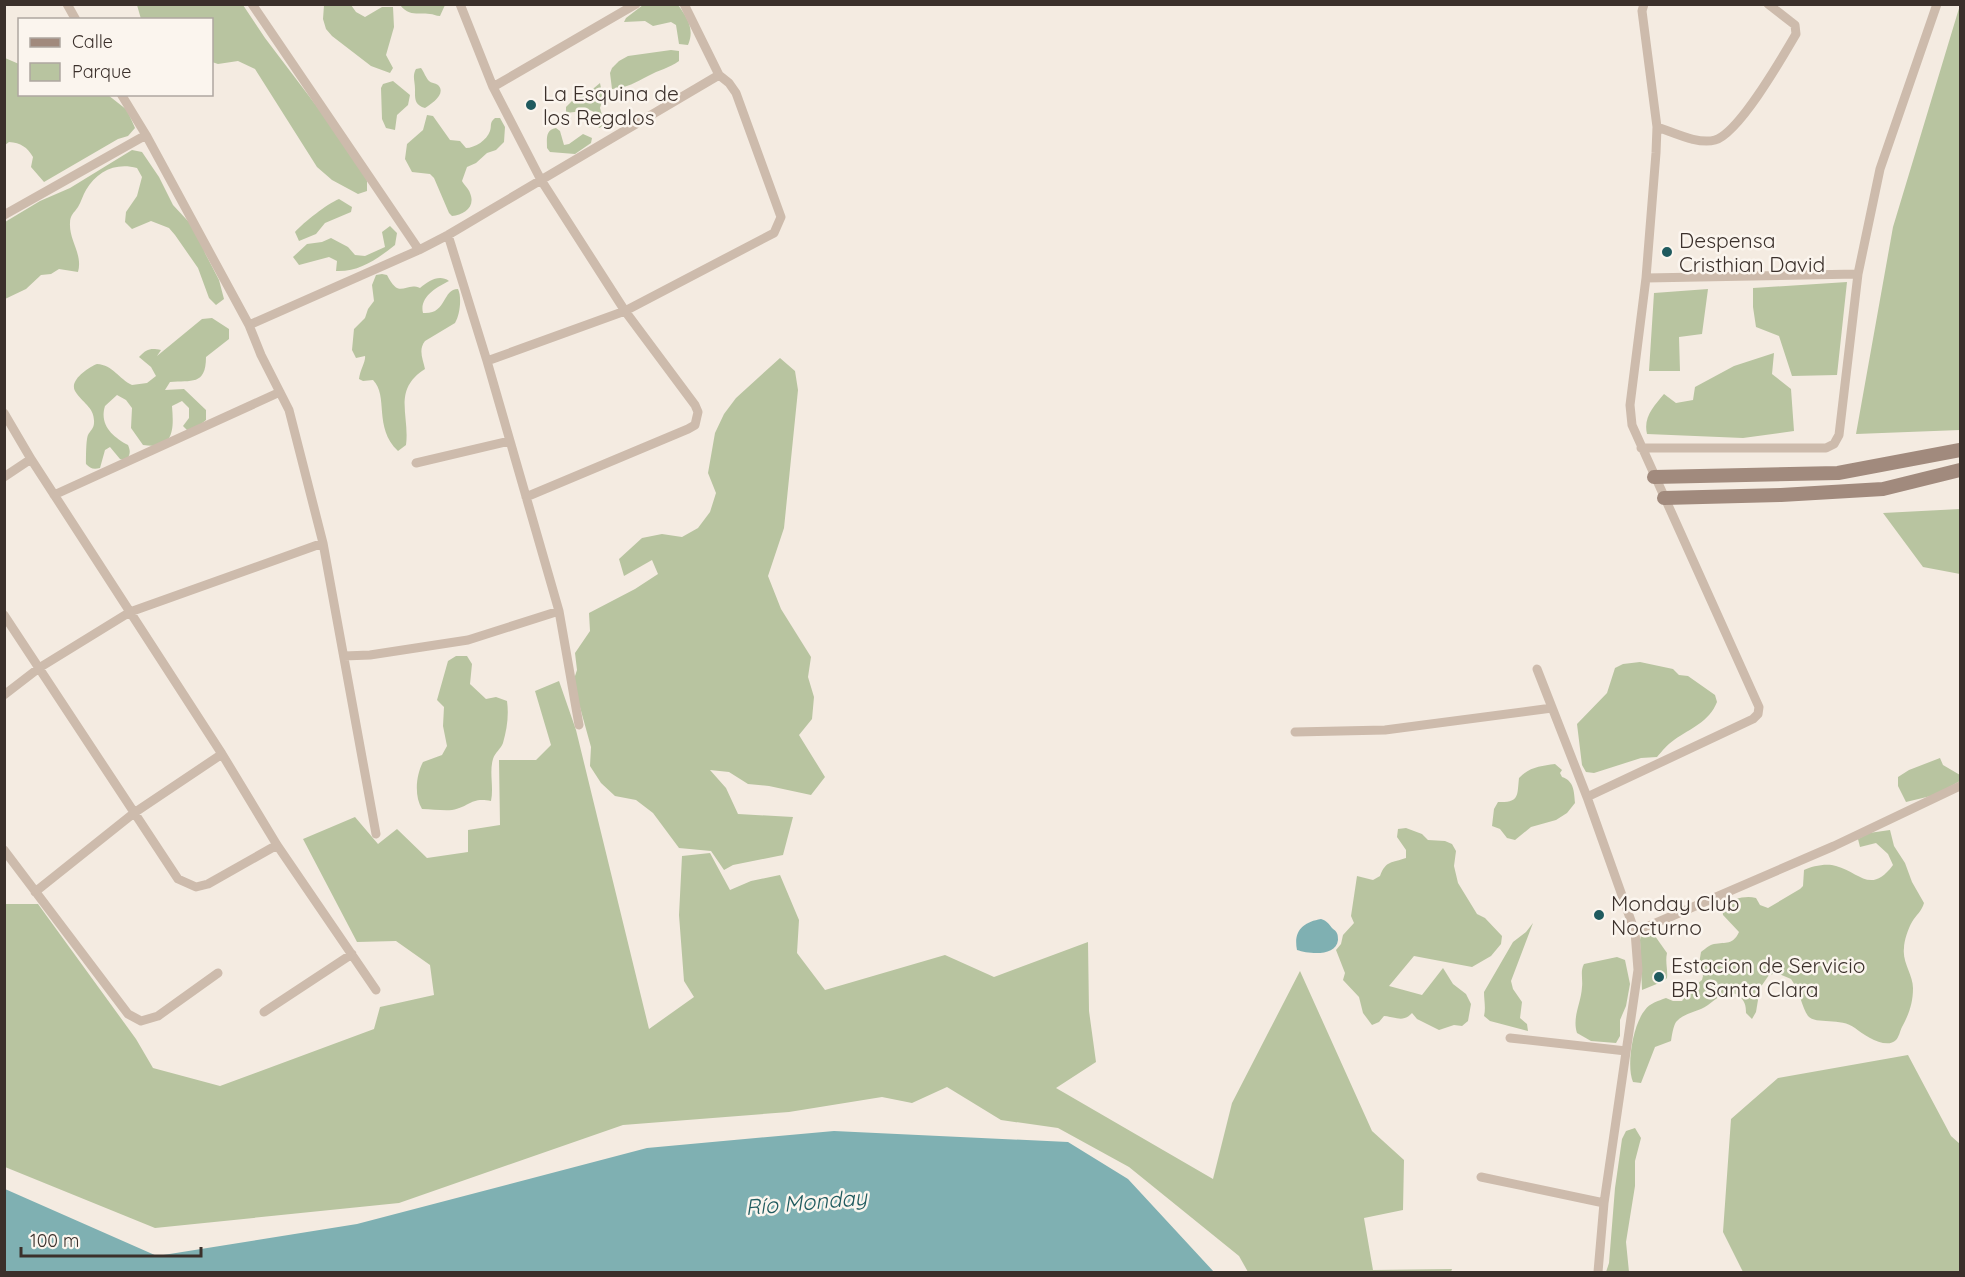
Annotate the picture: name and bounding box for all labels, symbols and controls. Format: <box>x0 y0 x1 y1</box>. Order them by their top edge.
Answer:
legend <box>18 18 213 96</box>
text: Calle <box>72 30 113 53</box>
text: Parque <box>72 60 131 83</box>
place label: La Esquina de los Regalos <box>543 80 679 130</box>
marker: La Esquina de los Regalos <box>524 98 538 112</box>
place label: Despensa Cristhian David <box>1679 227 1825 277</box>
marker: Despensa Cristhian David <box>1660 245 1674 259</box>
place label: Monday Club Nocturno <box>1611 890 1739 940</box>
marker: Monday Club Nocturno <box>1592 908 1606 922</box>
place label: Estacion de Servicio BR Santa Clara <box>1671 952 1865 1002</box>
marker: Estacion de Servicio BR Santa Clara <box>1652 970 1666 984</box>
water label: Río Monday <box>744 1183 870 1221</box>
scale bar <box>21 1220 201 1258</box>
text: 100 m <box>30 1229 79 1252</box>

